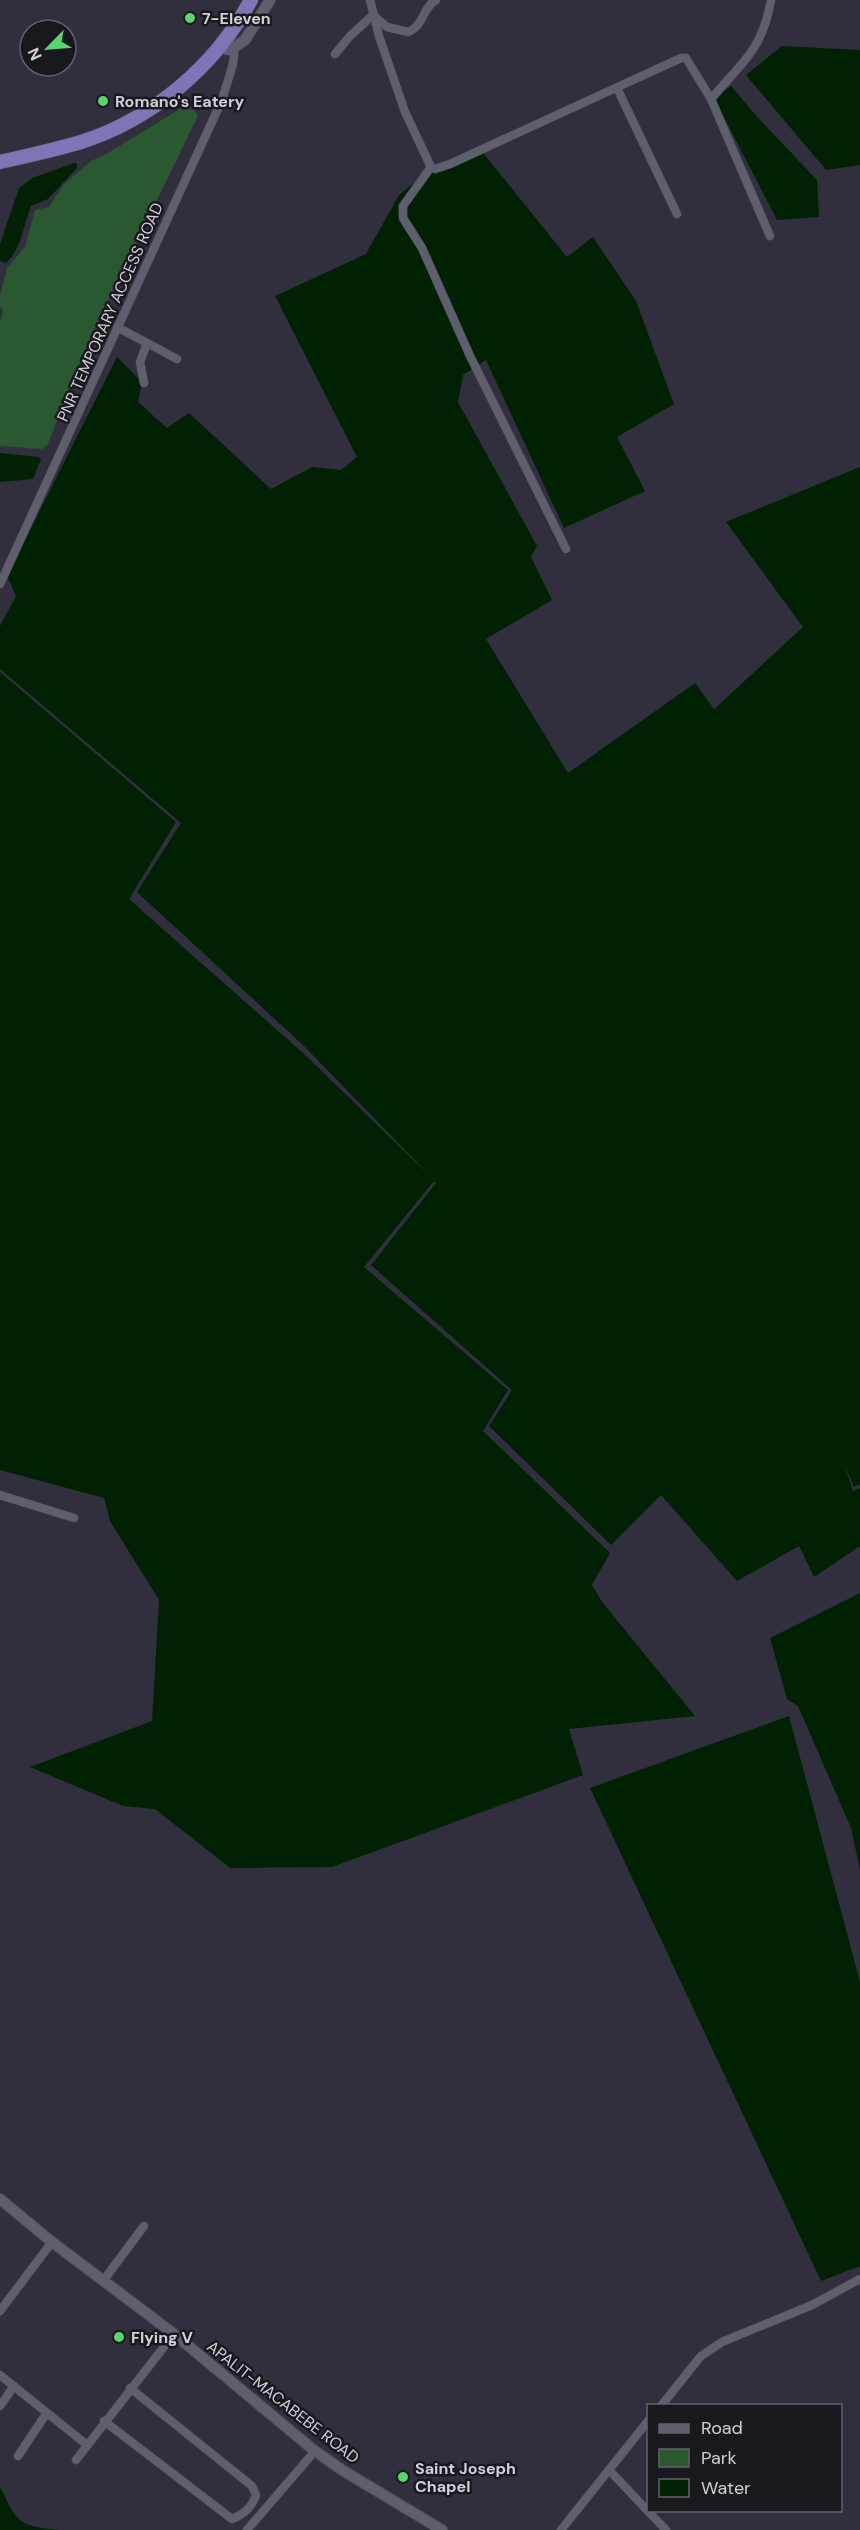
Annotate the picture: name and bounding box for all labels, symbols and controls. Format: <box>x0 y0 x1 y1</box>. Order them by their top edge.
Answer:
place label: 7-Eleven <box>202 8 271 29</box>
marker: 7-Eleven <box>183 11 197 25</box>
north arrow <box>18 18 78 78</box>
text: N <box>23 44 47 64</box>
place label: Romano's Eatery <box>115 91 245 112</box>
marker: Romano's Eatery <box>96 94 110 108</box>
street label: PNR TEMPORARY ACCESS ROAD <box>52 199 168 425</box>
place label: Flying V <box>131 2327 193 2348</box>
marker: Flying V <box>112 2330 126 2344</box>
street label: APALIT-MACABEBE ROAD <box>203 2336 363 2468</box>
legend <box>647 2404 842 2512</box>
text: Road <box>701 2416 743 2440</box>
text: Park <box>701 2446 737 2470</box>
place label: Saint Joseph Chapel <box>415 2458 516 2497</box>
marker: Saint Joseph Chapel <box>396 2470 410 2484</box>
text: Water <box>701 2476 751 2500</box>

